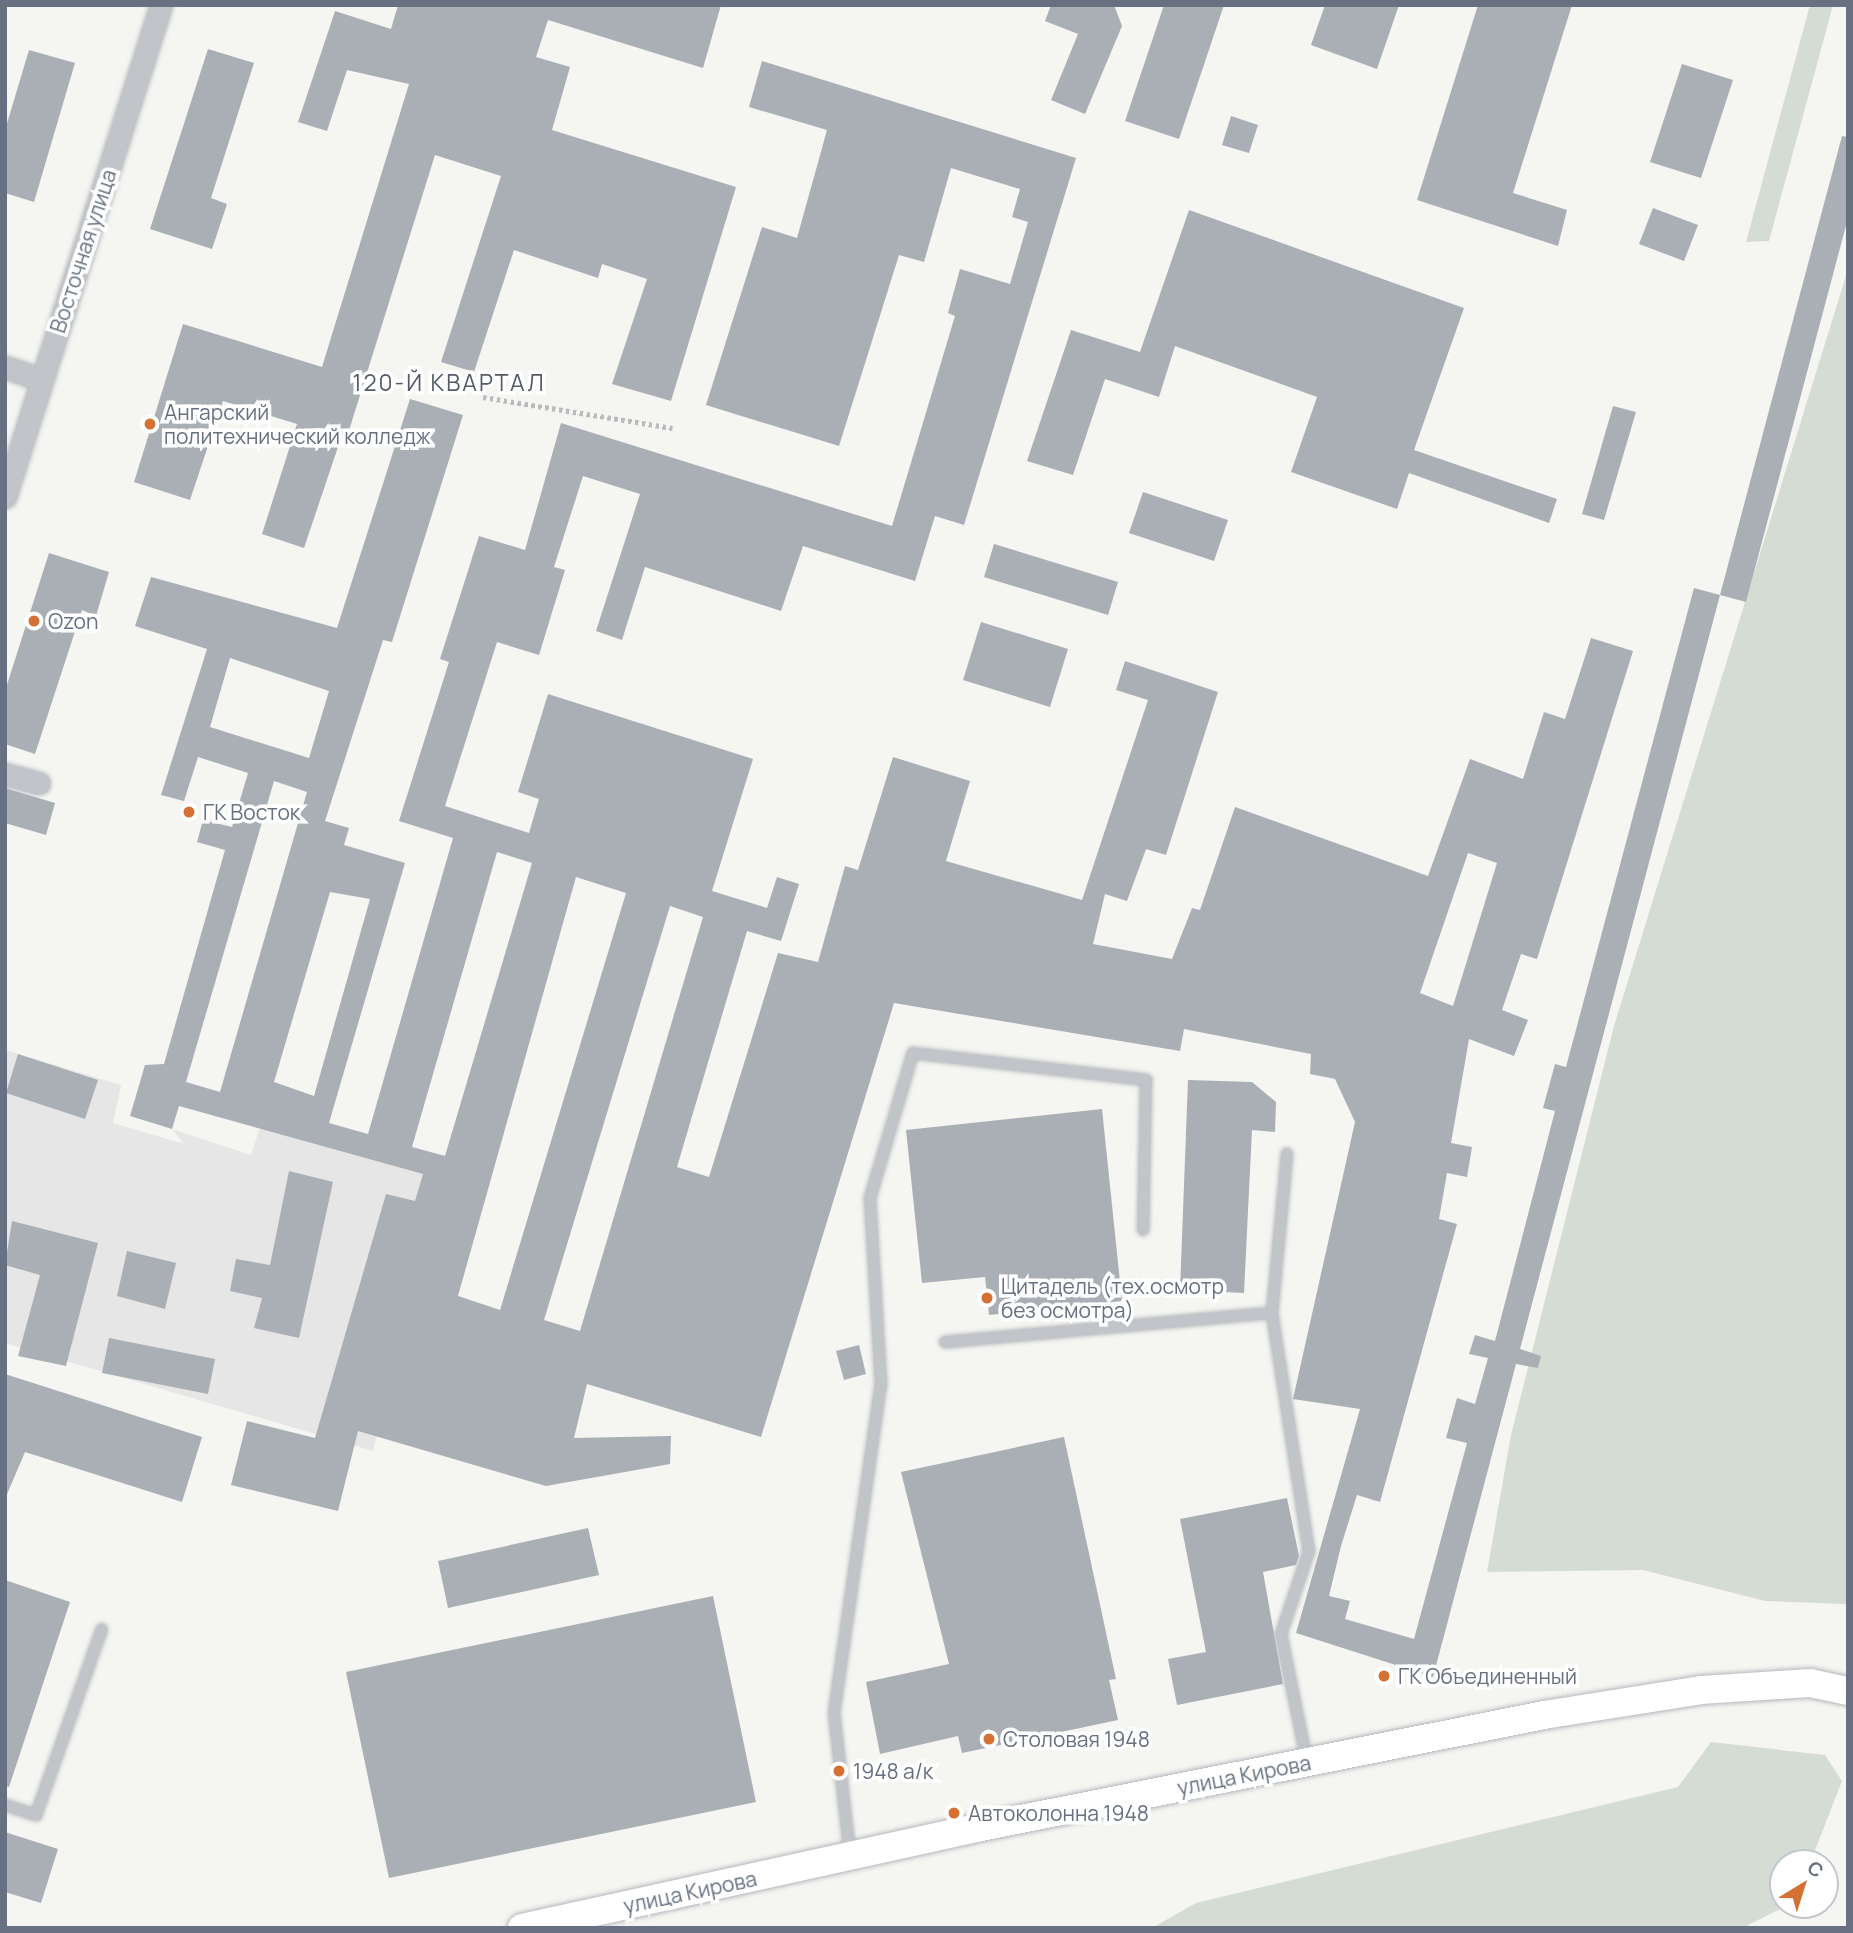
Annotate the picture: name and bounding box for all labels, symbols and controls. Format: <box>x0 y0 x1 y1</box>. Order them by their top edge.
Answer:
street label: Восточная улица <box>45 166 121 336</box>
district label: 120-Й КВАРТАЛ <box>354 368 544 396</box>
place label: Ангарский политехнический колледж <box>164 399 430 449</box>
marker: Ангарский политехнический колледж <box>142 416 158 432</box>
place label: Ozon <box>48 608 98 634</box>
marker: Ozon <box>26 613 42 629</box>
place label: ГК Восток <box>203 799 301 825</box>
marker: ГК Восток <box>181 804 197 820</box>
place label: Цитадель (тех.осмотр без осмотра) <box>1001 1273 1224 1323</box>
marker: Цитадель (тех.осмотр без осмотра) <box>979 1290 995 1306</box>
place label: ГК Объединенный <box>1398 1663 1577 1689</box>
marker: ГК Объединенный <box>1376 1668 1392 1684</box>
place label: Столовая 1948 <box>1003 1726 1150 1752</box>
marker: Столовая 1948 <box>981 1731 997 1747</box>
street label: улица Кирова <box>1175 1750 1313 1800</box>
place label: 1948 а/к <box>853 1758 933 1784</box>
marker: 1948 а/к <box>831 1763 847 1779</box>
place label: Автоколонна 1948 <box>968 1800 1149 1826</box>
marker: Автоколонна 1948 <box>946 1805 962 1821</box>
north arrow <box>1769 1849 1839 1919</box>
text: С <box>1802 1854 1829 1884</box>
street label: улица Кирова <box>621 1866 759 1918</box>

